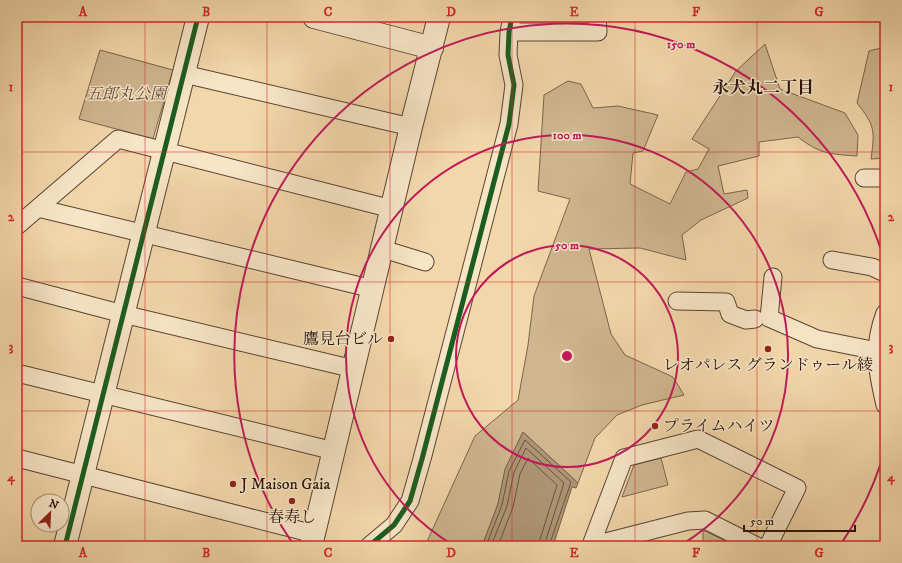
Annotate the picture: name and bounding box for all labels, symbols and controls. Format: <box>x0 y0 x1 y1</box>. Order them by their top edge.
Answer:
text: A <box>78 4 88 20</box>
text: B <box>202 4 210 20</box>
text: C <box>324 4 333 20</box>
text: D <box>446 4 456 20</box>
text: E <box>569 4 579 20</box>
text: F <box>692 4 701 20</box>
text: G <box>814 4 824 20</box>
text: 150 m <box>667 37 695 52</box>
district label: 永犬丸二丁目 <box>712 77 814 99</box>
text: 1 <box>9 79 14 95</box>
text: 1 <box>889 79 894 95</box>
park label: 五郎丸公園 <box>86 84 169 104</box>
text: 100 m <box>553 128 581 143</box>
text: 2 <box>8 209 15 225</box>
text: 2 <box>888 209 895 225</box>
text: 50 m <box>554 238 579 253</box>
place label: 鷹見台ビル <box>303 329 383 349</box>
marker: 鷹見台ビル <box>386 334 396 344</box>
text: 3 <box>9 339 14 355</box>
text: 3 <box>889 339 894 355</box>
marker: レオパレス グランドゥール綾 <box>763 344 773 354</box>
centre of rings <box>560 349 574 363</box>
place label: レオパレス グランドゥール綾 <box>663 355 873 375</box>
place label: プライムハイツ <box>663 416 775 436</box>
marker: プライムハイツ <box>650 421 660 431</box>
text: 4 <box>6 469 15 486</box>
text: 4 <box>886 469 895 486</box>
place label: J Maison Gaia <box>239 474 330 494</box>
marker: J Maison Gaia <box>228 479 238 489</box>
north arrow <box>30 493 70 533</box>
marker: 春寿し <box>287 496 297 506</box>
text: N <box>47 497 61 513</box>
place label: 春寿し <box>268 507 316 527</box>
scale bar <box>744 507 855 533</box>
text: 50 m <box>750 514 774 529</box>
text: A <box>78 545 88 561</box>
text: B <box>202 545 210 561</box>
text: C <box>324 545 333 561</box>
text: D <box>446 545 456 561</box>
text: E <box>569 545 579 561</box>
text: F <box>692 545 701 561</box>
text: G <box>814 545 824 561</box>

